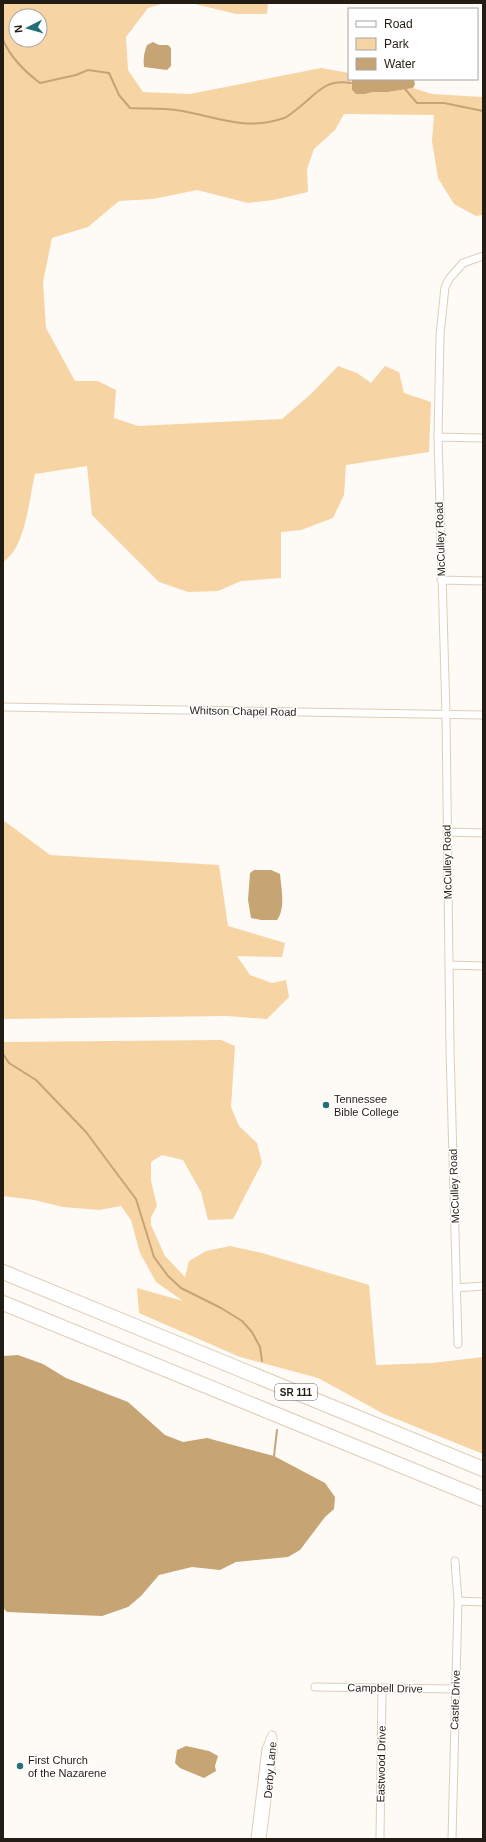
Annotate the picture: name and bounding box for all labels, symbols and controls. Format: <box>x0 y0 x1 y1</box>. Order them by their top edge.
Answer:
north arrow <box>8 8 48 48</box>
legend <box>348 8 478 80</box>
text: Road <box>384 17 413 31</box>
text: N <box>12 24 24 34</box>
text: Park <box>384 37 410 51</box>
text: Water <box>384 57 416 71</box>
street label: McCulley Road <box>433 502 447 576</box>
street label: Whitson Chapel Road <box>189 704 297 718</box>
street label: McCulley Road <box>440 825 454 899</box>
place label: Tennessee Bible College <box>334 1093 399 1118</box>
marker: Tennessee Bible College <box>321 1100 331 1110</box>
street label: McCulley Road <box>447 1149 461 1223</box>
road number: SR 111 <box>275 1384 317 1400</box>
street label: Castle Drive <box>448 1670 462 1730</box>
street label: Campbell Drive <box>347 1681 423 1695</box>
street label: Eastwood Drive <box>374 1725 388 1803</box>
street label: Derby Lane <box>262 1741 278 1799</box>
place label: First Church of the Nazarene <box>28 1754 106 1779</box>
marker: First Church of the Nazarene <box>15 1761 25 1771</box>

